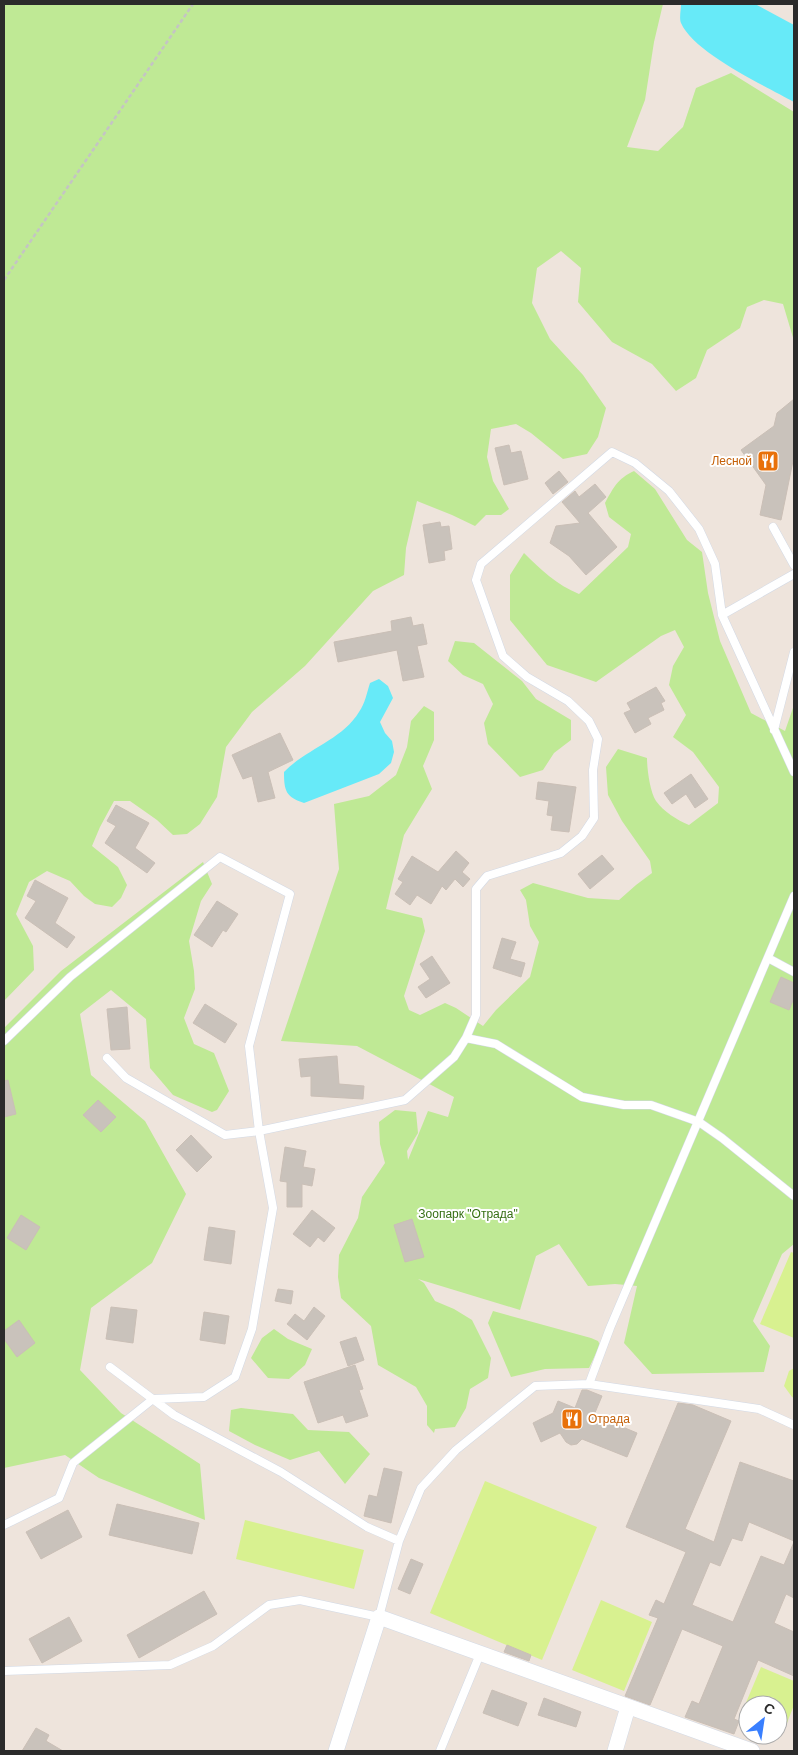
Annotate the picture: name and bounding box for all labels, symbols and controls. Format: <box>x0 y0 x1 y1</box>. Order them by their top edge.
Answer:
restaurant icon: Лесной <box>756 449 780 473</box>
place label: Лесной <box>711 454 752 468</box>
park label: Зоопарк "Отрада" <box>418 1207 518 1221</box>
restaurant icon: Отрада <box>560 1407 584 1431</box>
place label: Отрада <box>588 1412 630 1426</box>
north arrow <box>738 1695 788 1745</box>
text: С <box>761 1699 778 1718</box>

